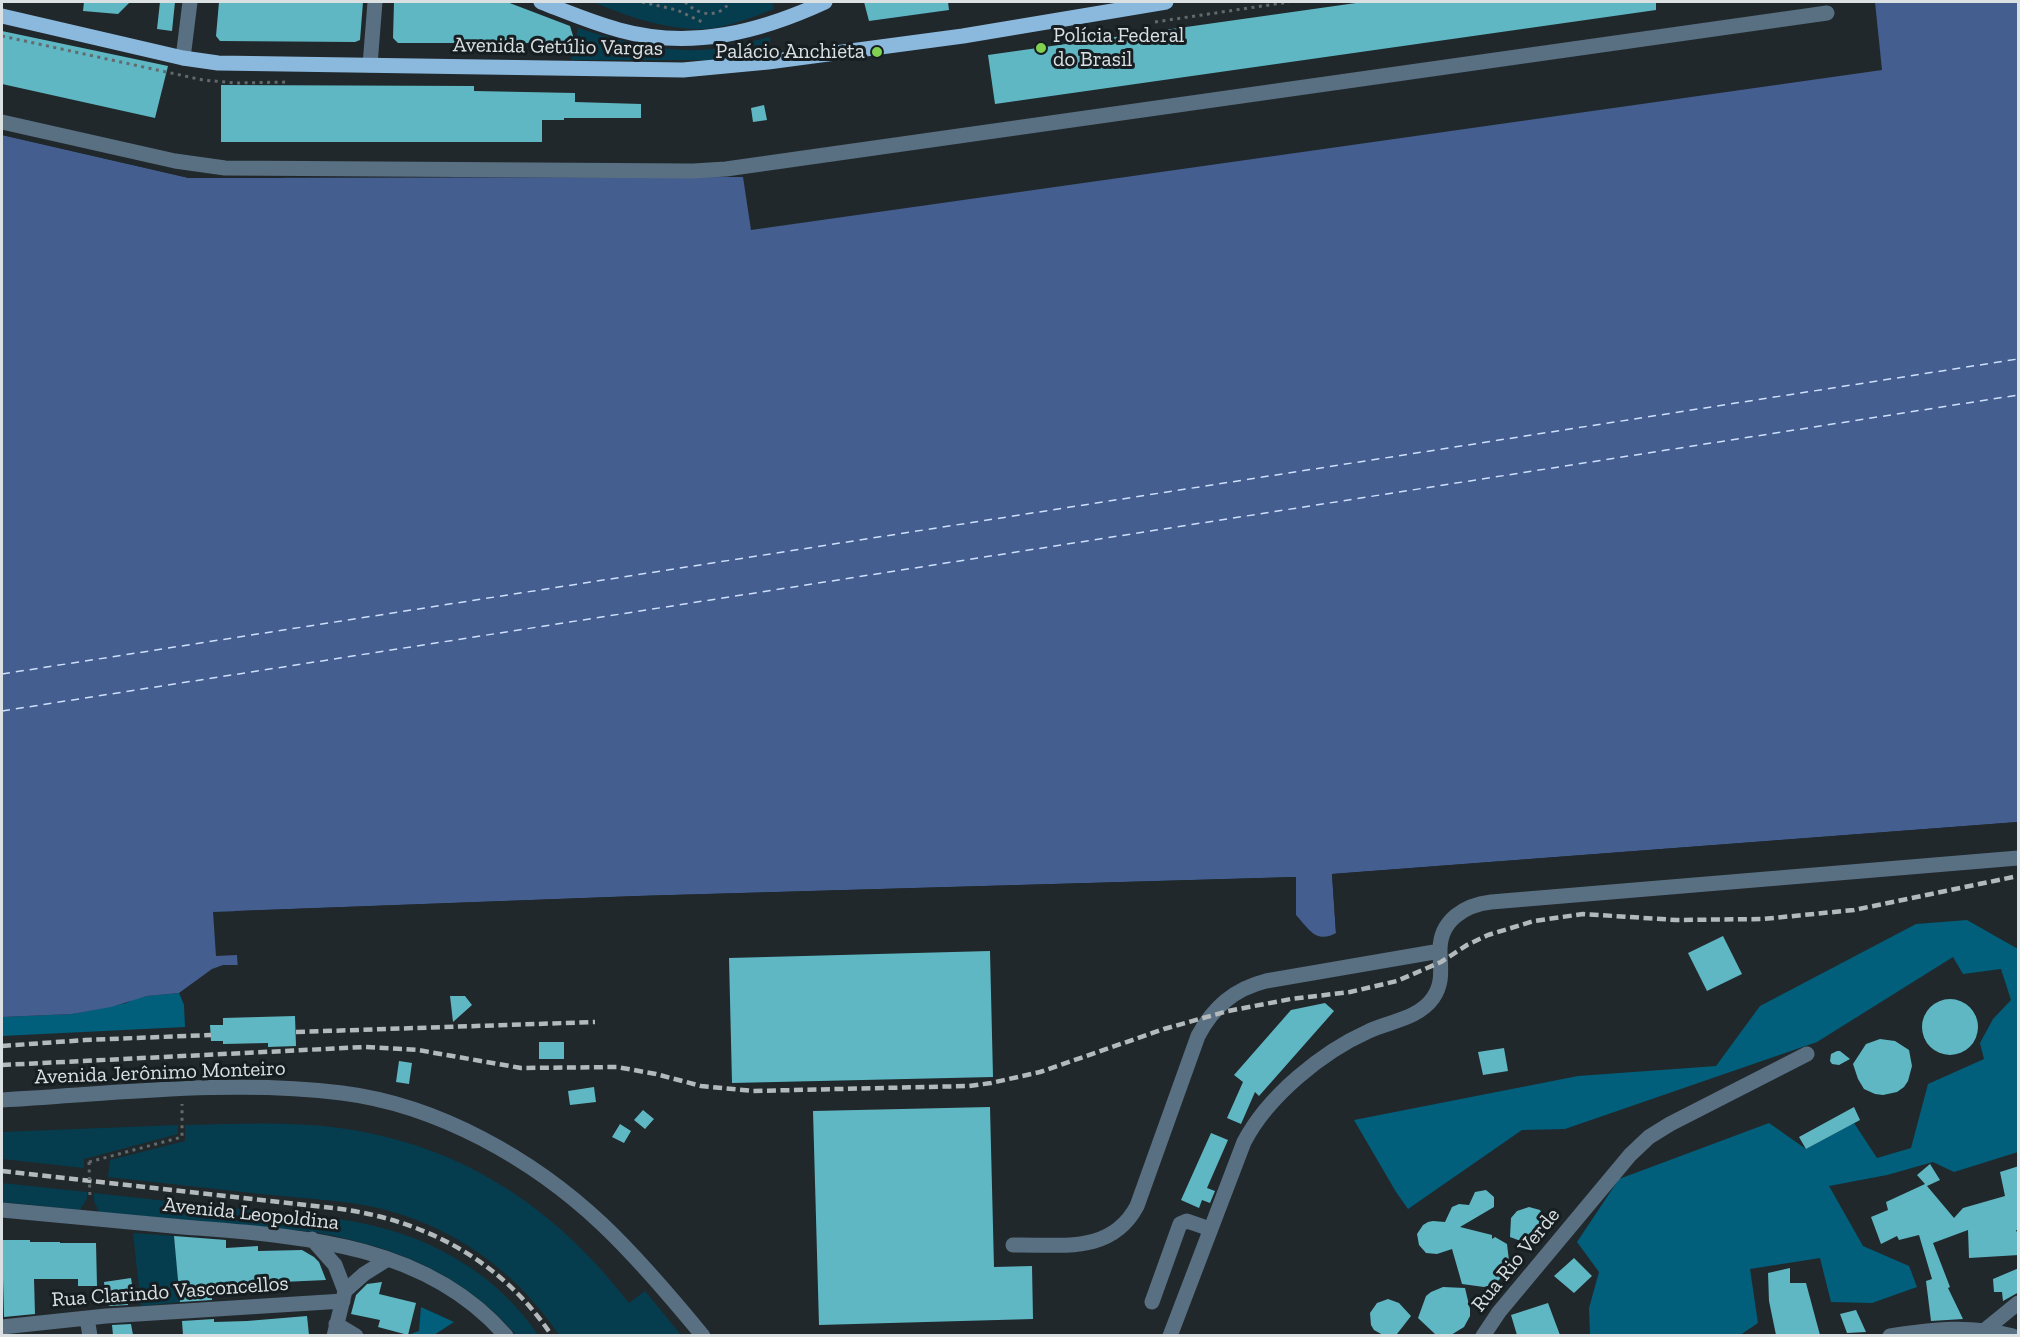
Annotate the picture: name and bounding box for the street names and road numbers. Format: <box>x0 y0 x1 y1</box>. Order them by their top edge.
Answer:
street label: Avenida Getúlio Vargas <box>453 33 663 61</box>
street label: Avenida Jerônimo Monteiro <box>34 1056 286 1090</box>
street label: Avenida Leopoldina <box>162 1192 340 1236</box>
street label: Rua Rio Verde <box>1466 1203 1566 1317</box>
street label: Rua Clarindo Vasconcellos <box>51 1271 289 1313</box>

